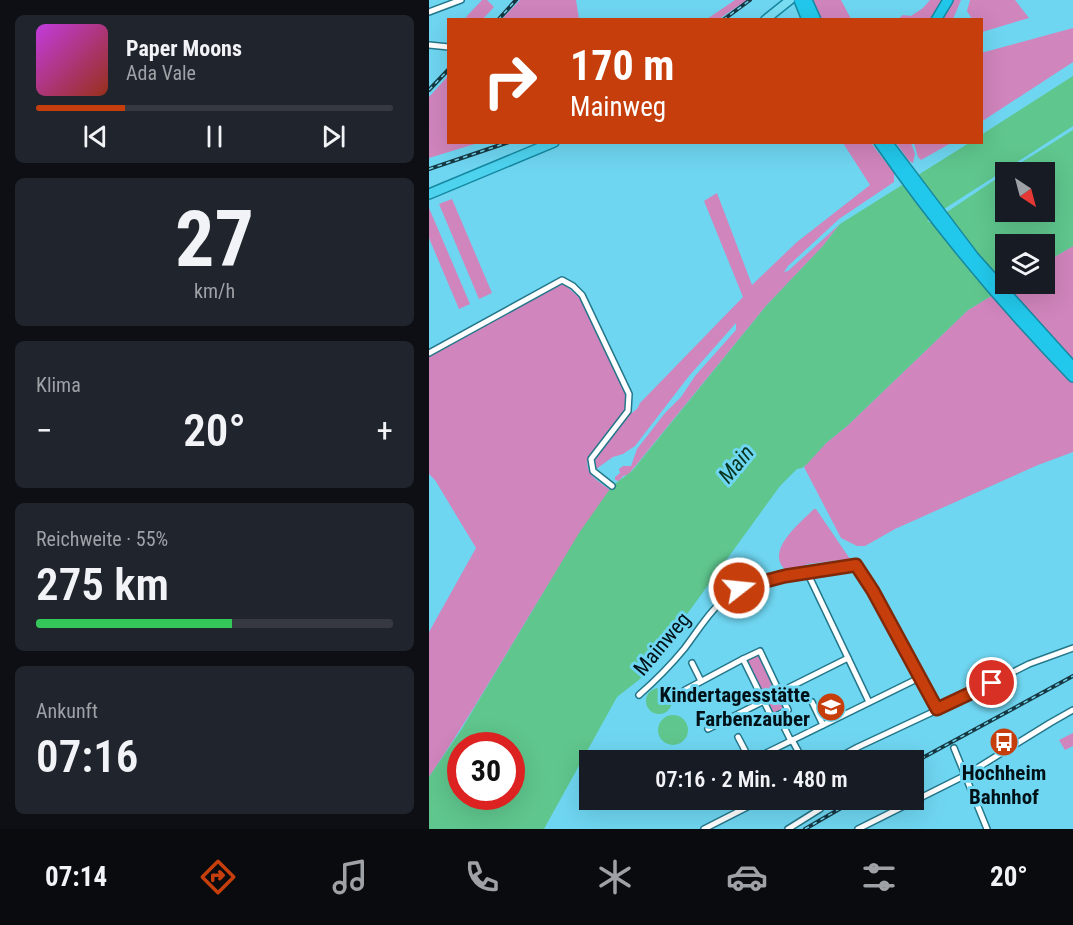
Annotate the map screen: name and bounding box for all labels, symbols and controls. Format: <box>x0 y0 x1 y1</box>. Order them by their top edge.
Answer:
text: Paper Moons <box>126 36 242 61</box>
text: 170 m <box>570 41 675 90</box>
icon: right <box>471 42 549 120</box>
text: Ada Vale <box>126 61 196 85</box>
text: Mainweg <box>570 91 666 123</box>
icon: previous <box>79 120 112 153</box>
icon: pause <box>198 120 231 153</box>
icon: next <box>317 120 350 153</box>
north arrow <box>995 162 1055 222</box>
map controls <box>995 162 1055 294</box>
text: 27 <box>175 194 254 285</box>
button: layers <box>995 234 1055 294</box>
text: km/h <box>194 279 235 303</box>
text: Klima <box>36 373 81 397</box>
text: 20° <box>183 404 246 457</box>
text: − <box>36 411 53 450</box>
text: + <box>377 411 393 450</box>
water label: Main <box>713 440 759 488</box>
text: Reichweite · 55% <box>36 527 168 551</box>
position arrow <box>707 556 771 620</box>
text: 275 km <box>36 558 169 611</box>
street label: Mainweg <box>629 608 695 680</box>
pin <box>966 657 1017 708</box>
icon: arrive <box>975 666 1008 699</box>
place label: Kindertagesstätte Farbenzauber <box>660 683 810 731</box>
school or university icon: Kindertagesstätte Farbenzauber <box>815 691 847 723</box>
text: Ankunft <box>36 699 98 723</box>
bus stop icon: Hochheim Bahnhof <box>988 726 1020 758</box>
text: 07:16 <box>36 730 138 783</box>
speed limit sign: 30 <box>447 732 525 810</box>
place label: Hochheim Bahnhof <box>962 761 1046 809</box>
text: 07:16 · 2 Min. · 480 m <box>655 767 848 792</box>
icon: directions <box>197 856 239 898</box>
icon: music <box>329 856 371 898</box>
icon: phone <box>461 856 503 898</box>
icon: climate <box>594 856 636 898</box>
icon: car <box>726 856 768 898</box>
icon: filters <box>858 856 900 898</box>
text: 07:14 <box>45 861 107 893</box>
text: 20° <box>990 861 1028 893</box>

